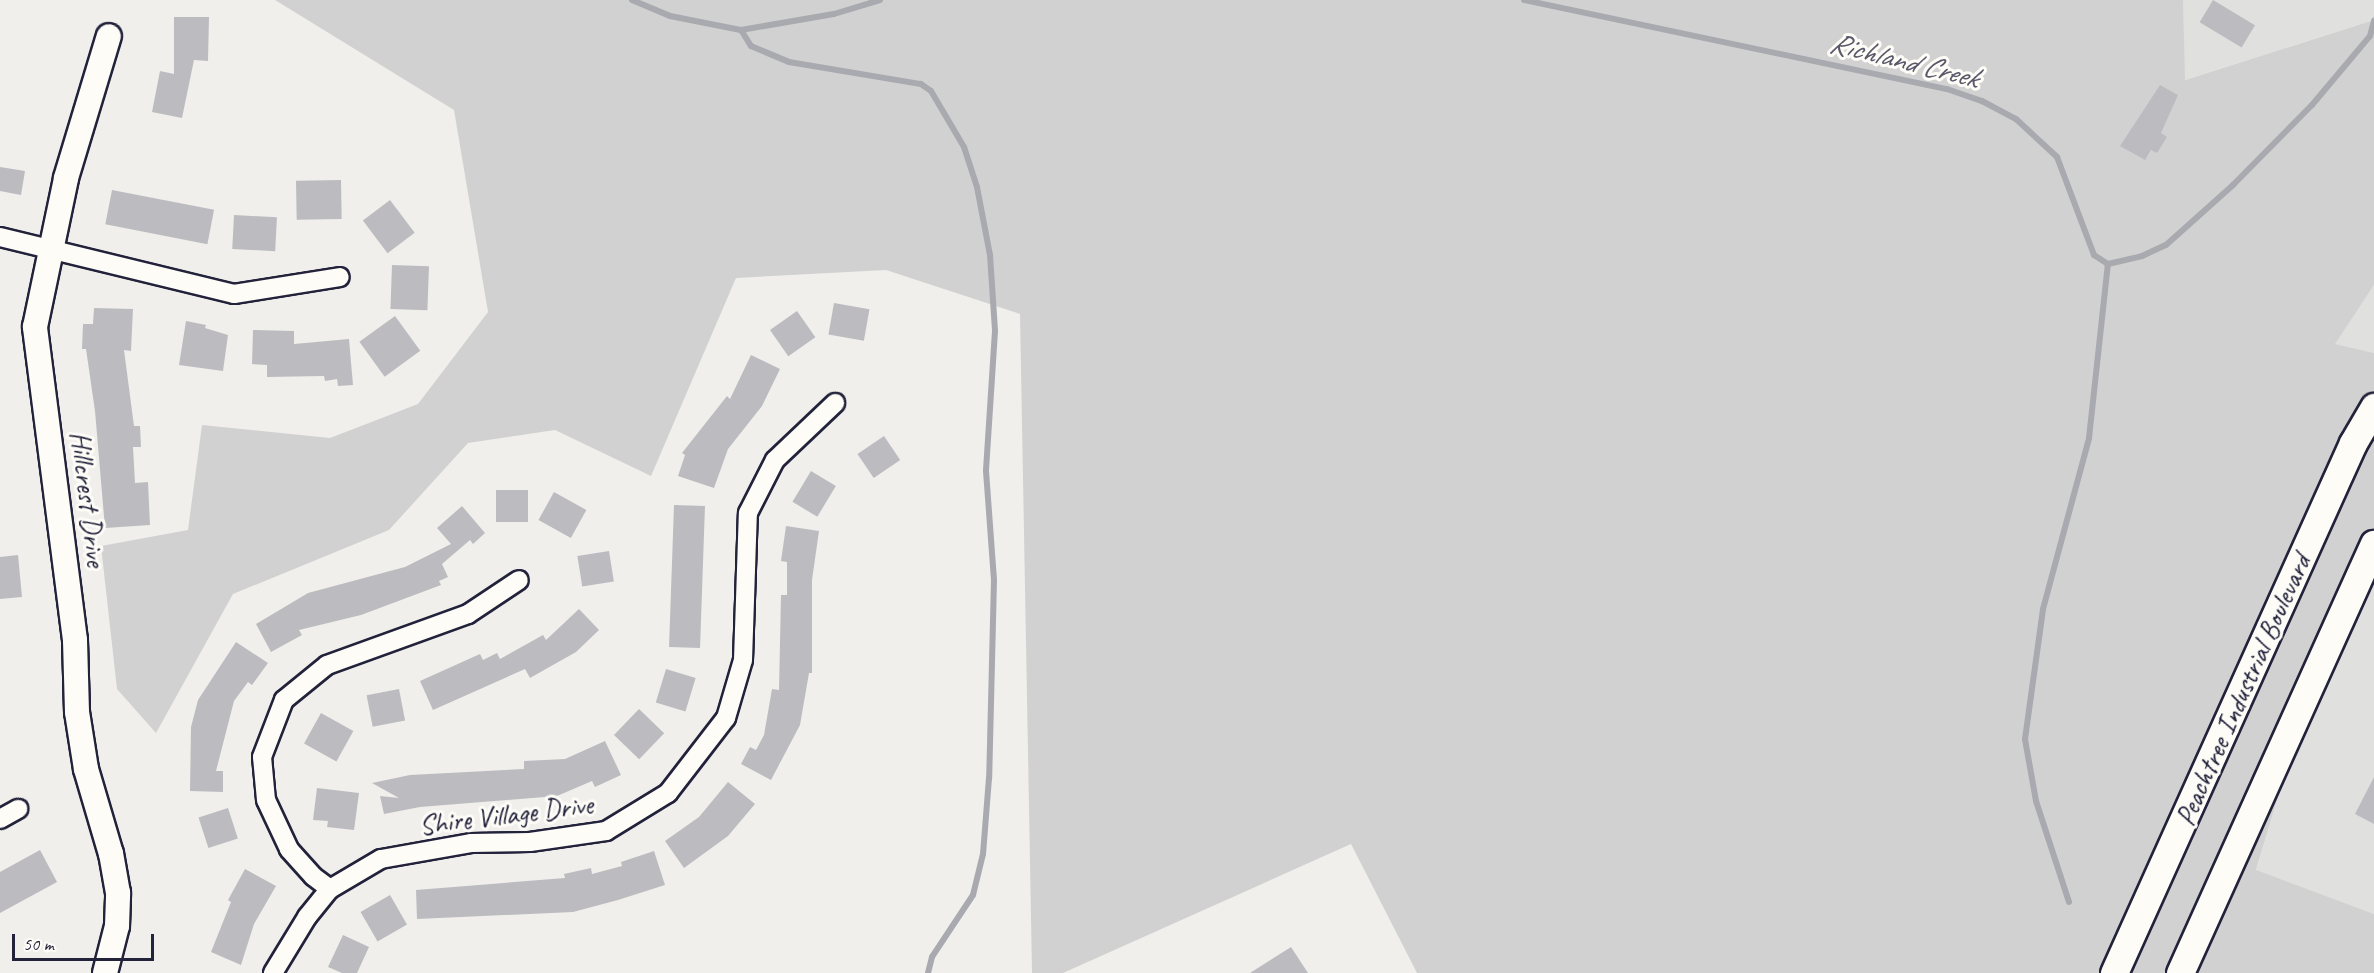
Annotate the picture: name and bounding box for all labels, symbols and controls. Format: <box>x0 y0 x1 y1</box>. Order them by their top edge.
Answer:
water label: Richland Creek <box>1826 24 1982 96</box>
street label: Hillcrest Drive <box>63 429 113 569</box>
street label: Peachtree Industrial Boulevard <box>2168 549 2318 831</box>
street label: Shire Village Drive <box>418 788 594 842</box>
scale bar <box>15 922 158 960</box>
text: 50 m <box>23 933 54 955</box>

